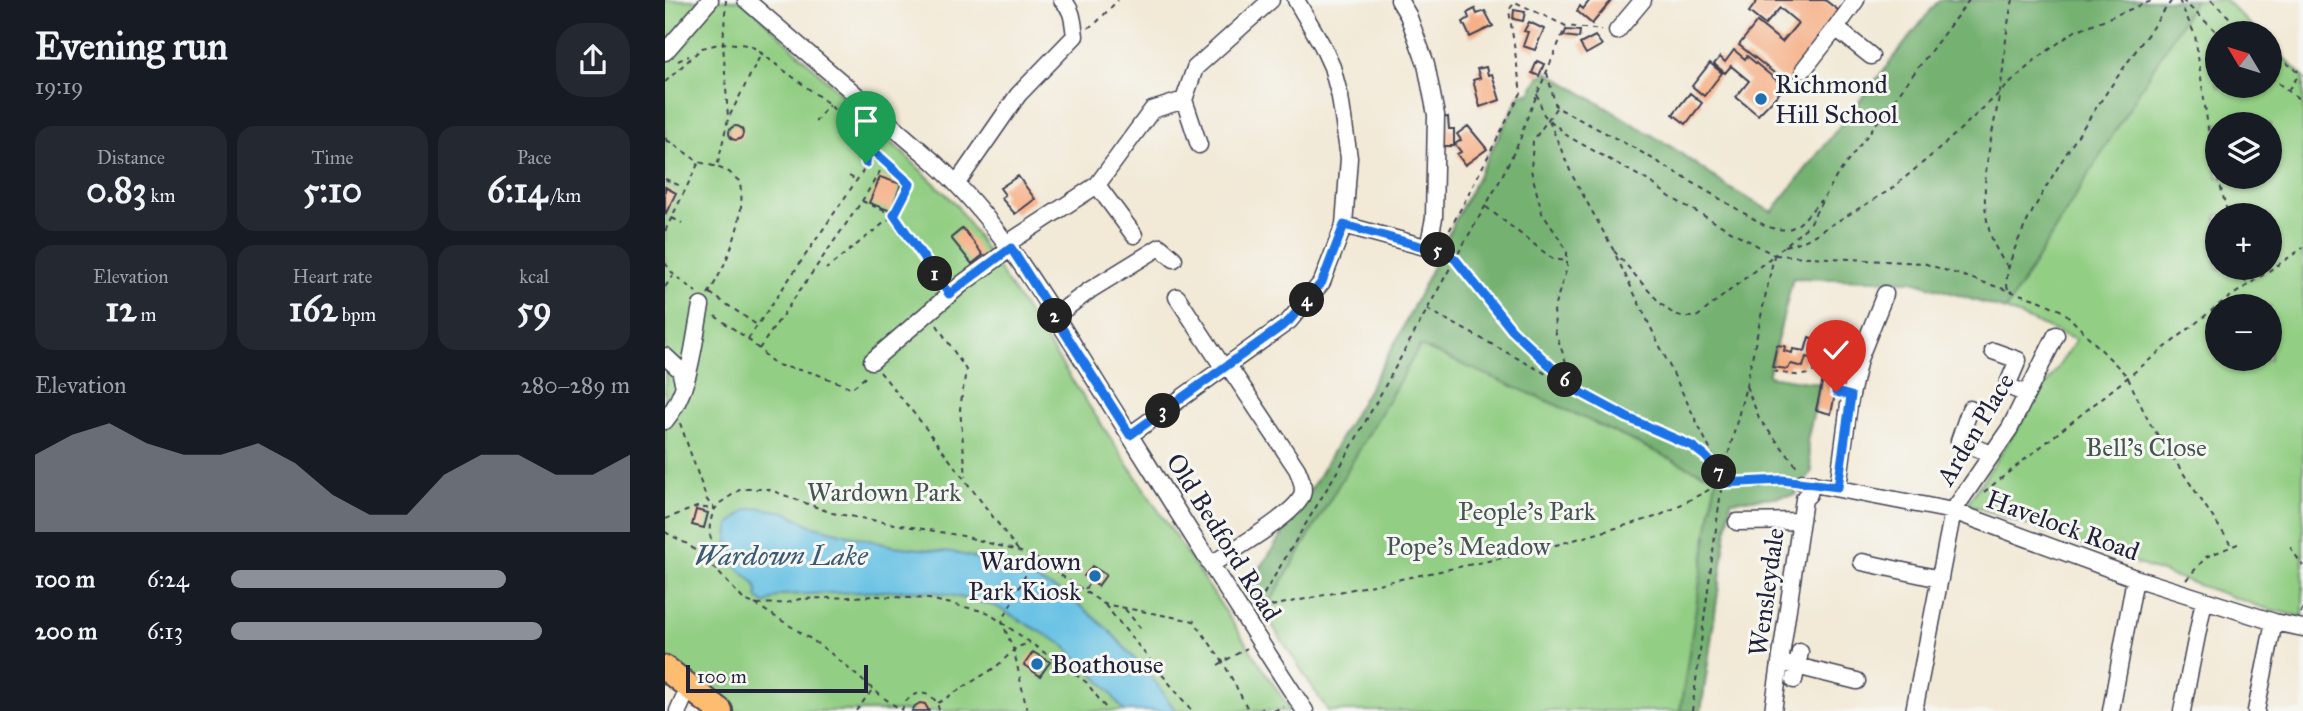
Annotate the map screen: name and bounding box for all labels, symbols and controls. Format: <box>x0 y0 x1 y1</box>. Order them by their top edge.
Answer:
north arrow <box>2205 21 2282 98</box>
map controls <box>2205 21 2282 371</box>
text: Evening run <box>35 23 228 69</box>
button: share <box>556 23 630 97</box>
place label: Richmond Hill School <box>1775 68 1898 130</box>
text: 19:19 <box>35 72 83 100</box>
pin <box>836 91 896 163</box>
marker: Richmond Hill School <box>1753 91 1769 107</box>
icon: arrive <box>847 102 885 140</box>
button: layers <box>2205 112 2282 189</box>
text: Distance <box>97 146 165 169</box>
text: Time <box>311 146 354 169</box>
text: Pace <box>517 146 551 169</box>
text: 0.83 <box>86 169 147 212</box>
text: 5:10 <box>303 169 362 212</box>
text: 6:14 <box>487 169 547 212</box>
text: km <box>147 184 175 207</box>
text: /km <box>547 184 581 207</box>
button: + <box>2205 203 2282 280</box>
pin: 5 <box>1421 232 1455 268</box>
text: 5 <box>1433 238 1442 261</box>
pin: 1 <box>917 256 953 292</box>
text: 1 <box>931 262 938 285</box>
text: Elevation <box>93 265 169 288</box>
text: Heart rate <box>293 265 372 288</box>
text: kcal <box>519 265 549 288</box>
pin: 4 <box>1289 282 1325 318</box>
text: 12 <box>105 288 136 331</box>
text: 162 <box>289 288 338 331</box>
text: 59 <box>517 288 552 331</box>
text: 4 <box>1301 288 1312 311</box>
button: − <box>2205 294 2282 371</box>
pin: 2 <box>1037 298 1073 334</box>
text: m <box>136 303 156 326</box>
text: bpm <box>338 303 376 326</box>
text: 2 <box>1050 304 1059 327</box>
pin <box>1806 320 1866 392</box>
icon: check <box>1817 331 1855 369</box>
pin: 6 <box>1548 362 1583 398</box>
street label: Arden Place <box>1928 367 2021 492</box>
text: 6 <box>1560 368 1569 391</box>
text: Elevation <box>35 371 126 399</box>
text: 280–289 m <box>521 371 630 399</box>
pin: 3 <box>1145 394 1181 428</box>
text: 3 <box>1159 399 1166 422</box>
park label: Bell's Close <box>2085 431 2207 463</box>
street label: Old Bedford Road <box>1160 447 1288 627</box>
pin: 7 <box>1701 454 1737 490</box>
text: 7 <box>1713 460 1724 483</box>
park label: Wardown Park <box>807 476 962 508</box>
street label: Havelock Road <box>1982 483 2144 567</box>
park label: People's Park <box>1458 495 1597 527</box>
street label: Wensleydale <box>1741 526 1791 658</box>
park label: Pope's Meadow <box>1386 530 1551 562</box>
water label: Wardown Lake <box>694 538 868 573</box>
place label: Wardown Park Kiosk <box>968 545 1082 607</box>
text: 100 m <box>35 565 95 593</box>
text: 6:24 <box>147 565 189 593</box>
marker: Wardown Park Kiosk <box>1087 568 1103 584</box>
text: 200 m <box>35 617 97 645</box>
text: 6:13 <box>147 617 183 645</box>
place label: Boathouse <box>1051 648 1164 680</box>
marker: Boathouse <box>1029 656 1045 672</box>
scale bar <box>686 662 868 694</box>
text: 100 m <box>697 665 747 688</box>

